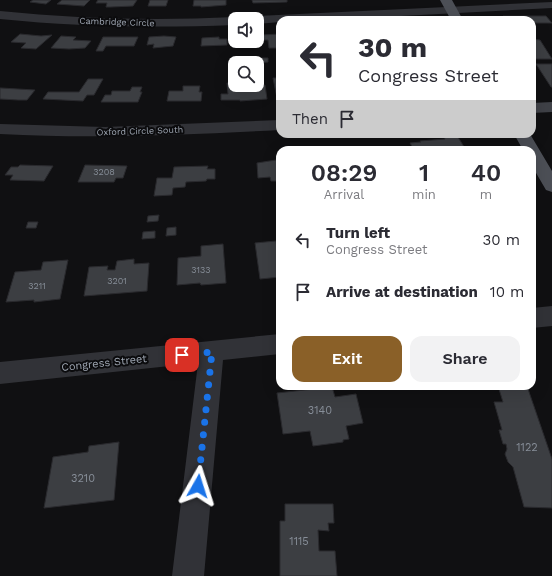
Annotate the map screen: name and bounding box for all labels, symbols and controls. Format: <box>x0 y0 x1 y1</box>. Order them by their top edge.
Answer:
map controls <box>228 12 264 92</box>
button: sound <box>228 12 264 48</box>
street label: Cambridge Circle <box>79 16 155 28</box>
text: 30 m <box>358 31 427 64</box>
icon: left <box>292 32 344 84</box>
button: search <box>228 56 264 92</box>
text: Congress Street <box>358 65 499 86</box>
icon: arrive <box>336 108 358 130</box>
text: Then <box>292 110 328 128</box>
street label: Oxford Circle South <box>97 124 183 138</box>
text: 08:29 <box>311 159 377 187</box>
text: 1 <box>419 159 429 187</box>
text: 40 <box>471 159 501 187</box>
house number: 3208 <box>93 167 115 177</box>
text: Arrival <box>324 187 364 202</box>
text: min <box>412 187 436 202</box>
text: m <box>480 187 492 202</box>
text: Turn left <box>326 224 390 242</box>
icon: left <box>292 229 314 251</box>
text: 30 m <box>483 231 520 249</box>
text: Congress Street <box>326 242 428 257</box>
house number: 3133 <box>191 265 211 275</box>
house number: 3201 <box>107 276 127 286</box>
house number: 3211 <box>28 281 46 291</box>
icon: arrive <box>292 281 314 303</box>
text: Arrive at destination <box>326 283 478 301</box>
text: 10 m <box>490 283 524 301</box>
button: Exit <box>292 336 402 382</box>
button: Share <box>410 336 520 382</box>
pin <box>165 338 199 372</box>
icon: arrive <box>171 344 193 366</box>
street label: Congress Street <box>61 352 148 374</box>
house number: 3140 <box>308 404 332 417</box>
house number: 1122 <box>516 441 538 454</box>
position arrow <box>177 465 219 507</box>
house number: 3210 <box>71 472 95 485</box>
house number: 1115 <box>289 535 309 548</box>

